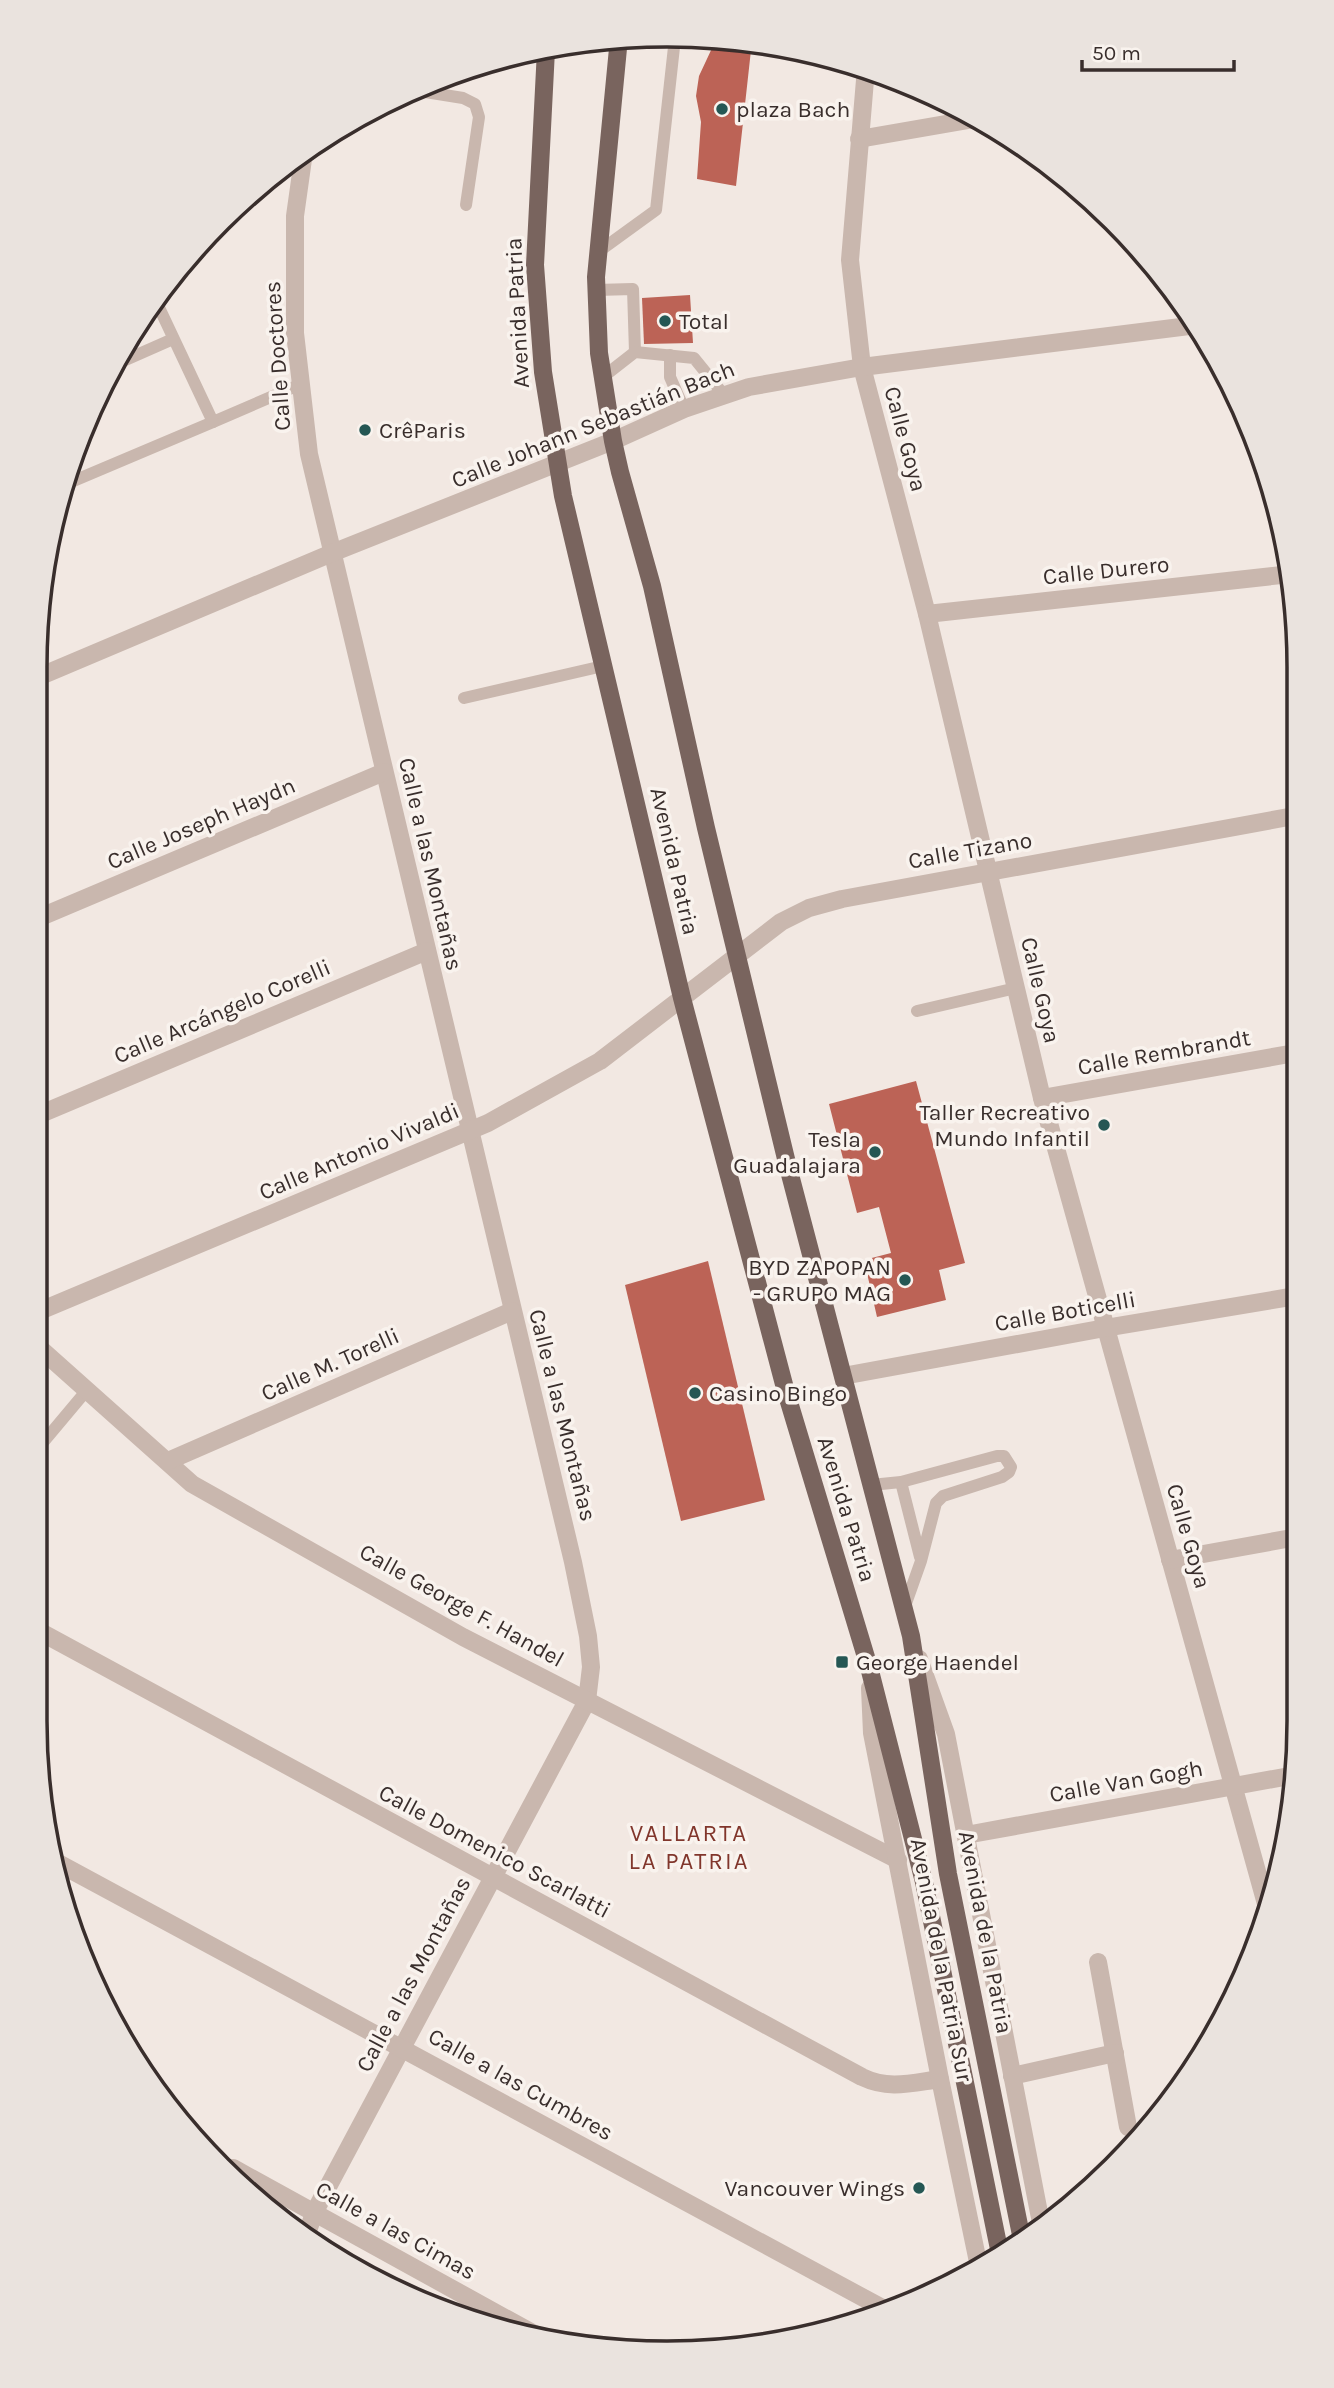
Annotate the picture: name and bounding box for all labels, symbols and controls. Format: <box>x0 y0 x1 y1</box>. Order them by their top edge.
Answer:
scale bar <box>1082 28 1234 72</box>
text: 50 m <box>1092 41 1141 65</box>
place label: plaza Bach <box>736 96 850 123</box>
marker: plaza Bach <box>714 101 730 117</box>
street label: Avenida Patria <box>500 237 535 389</box>
street label: Calle Doctores <box>259 280 296 432</box>
place label: Total <box>679 308 729 335</box>
marker: Total <box>657 313 673 329</box>
street label: Calle Johann Sebastián Bach <box>448 355 739 494</box>
street label: Calle Goya <box>879 384 932 495</box>
place label: CrêParis <box>379 417 466 444</box>
marker: CrêParis <box>357 422 373 438</box>
street label: Calle Durero <box>1041 550 1171 591</box>
street label: Calle a las Montañas <box>393 755 468 973</box>
street label: Calle Joseph Haydn <box>103 772 299 875</box>
street label: Avenida Patria <box>644 785 705 937</box>
street label: Calle Tizano <box>906 826 1034 875</box>
street label: Calle Goya <box>1015 935 1066 1046</box>
street label: Calle Arcángelo Corelli <box>110 954 335 1069</box>
street label: Calle Rembrandt <box>1076 1024 1253 1081</box>
street label: Calle Antonio Vivaldi <box>255 1097 463 1206</box>
place label: Taller Recreativo Mundo Infantil <box>919 1099 1090 1152</box>
marker: Taller Recreativo Mundo Infantil <box>1096 1117 1112 1133</box>
place label: Tesla Guadalajara <box>733 1126 861 1179</box>
marker: Tesla Guadalajara <box>867 1144 883 1160</box>
place label: BYD ZAPOPAN - GRUPO MAG <box>748 1254 891 1307</box>
marker: BYD ZAPOPAN - GRUPO MAG <box>897 1272 913 1288</box>
street label: Calle Boticelli <box>992 1286 1138 1337</box>
street label: Calle a las Montañas <box>523 1306 602 1524</box>
street label: Calle M. Torelli <box>257 1322 403 1407</box>
place label: Casino Bingo <box>709 1380 847 1407</box>
marker: Casino Bingo <box>687 1385 703 1401</box>
street label: Avenida Patria <box>812 1433 881 1585</box>
street label: Calle Goya <box>1161 1481 1216 1592</box>
street label: Calle George F. Handel <box>355 1538 569 1673</box>
place label: George Haendel <box>856 1649 1019 1676</box>
marker: George Haendel <box>834 1654 850 1670</box>
street label: Calle Van Gogh <box>1047 1755 1205 1808</box>
street label: Calle Domenico Scarlatti <box>374 1779 615 1924</box>
district label: VALLARTA LA PATRIA <box>628 1819 750 1875</box>
street label: Avenida de la Patria <box>953 1828 1018 2036</box>
street label: Avenida de la Patria Sur <box>905 1836 979 2085</box>
street label: Calle a las Montañas <box>350 1872 476 2077</box>
street label: Calle a las Cumbres <box>424 2022 618 2146</box>
street label: Calle a las Cimas <box>311 2175 481 2286</box>
place label: Vancouver Wings <box>724 2175 905 2202</box>
marker: Vancouver Wings <box>911 2180 927 2196</box>

